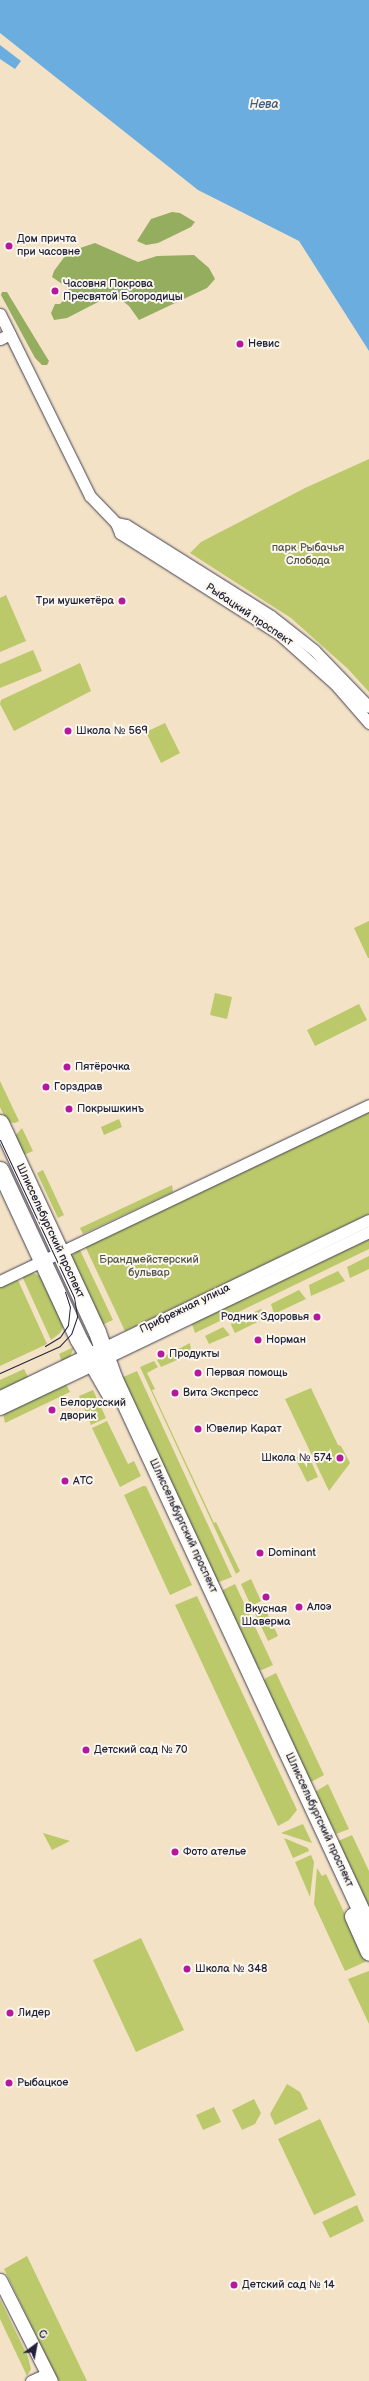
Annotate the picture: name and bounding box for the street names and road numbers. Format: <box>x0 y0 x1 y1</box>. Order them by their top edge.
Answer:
street label: Рыбацкий проспект <box>203 581 295 649</box>
street label: Шлиссельбургский проспект <box>13 1162 87 1300</box>
street label: Прибрежная улица <box>138 1281 232 1337</box>
street label: Шлиссельбургский проспект <box>146 1457 220 1595</box>
street label: Шлиссельбургский проспект <box>282 1751 356 1889</box>

